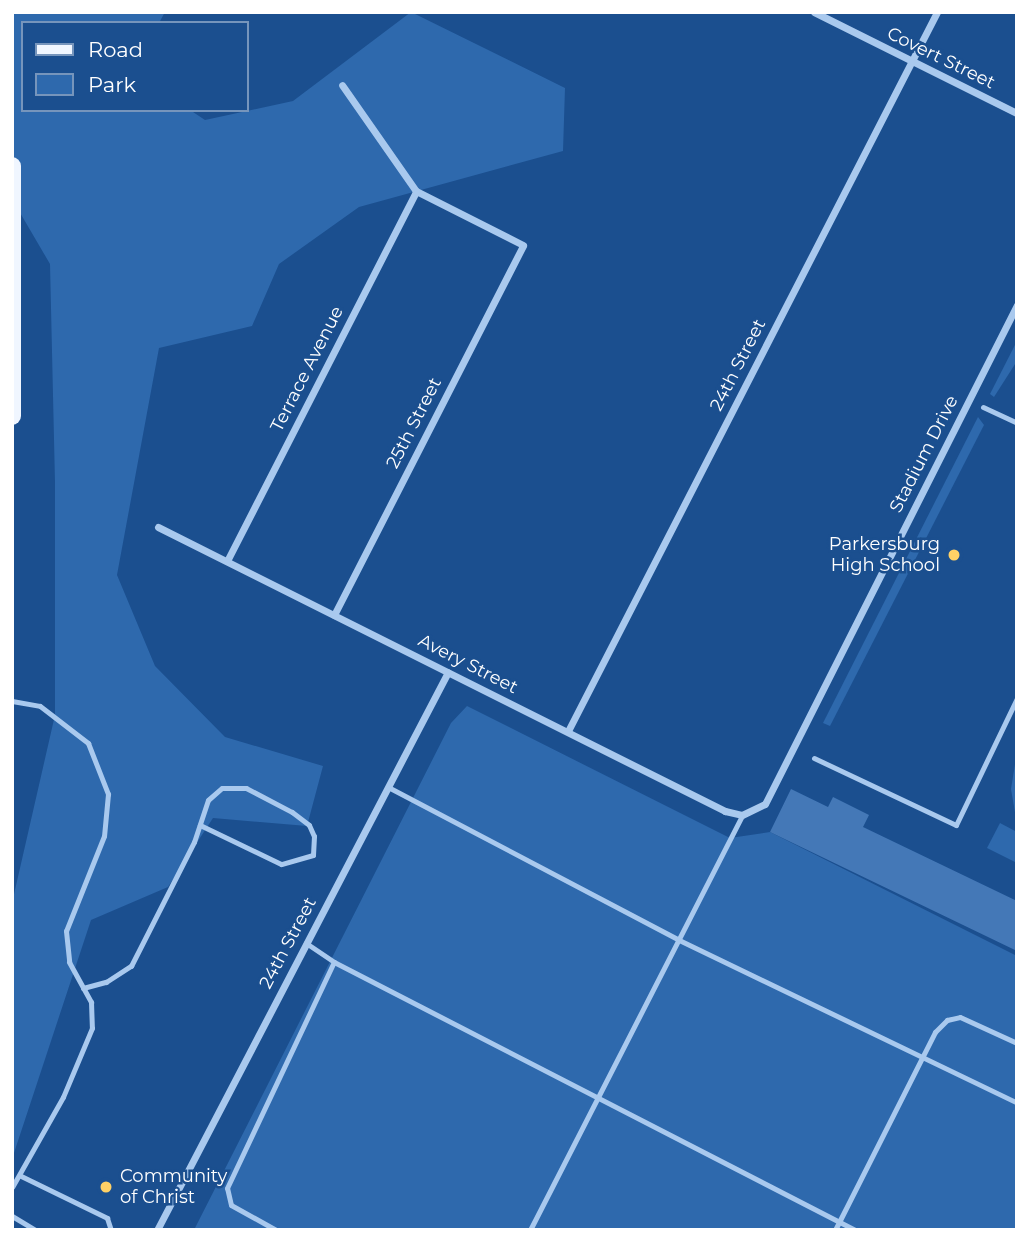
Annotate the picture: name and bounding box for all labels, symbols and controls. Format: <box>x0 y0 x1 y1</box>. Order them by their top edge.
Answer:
legend <box>21 21 248 112</box>
street label: Covert Street <box>883 23 999 93</box>
text: Road <box>88 37 143 62</box>
text: Park <box>88 72 136 97</box>
street label: Terrace Avenue <box>266 303 348 435</box>
street label: 24th Street <box>706 315 770 415</box>
street label: 25th Street <box>382 374 446 472</box>
street label: Stadium Drive <box>885 392 963 516</box>
place label: Parkersburg High School <box>829 534 940 576</box>
marker: Parkersburg High School <box>946 547 962 563</box>
street label: Avery Street <box>415 630 521 698</box>
street label: 24th Street <box>255 894 321 992</box>
place label: Community of Christ <box>120 1166 227 1208</box>
marker: Community of Christ <box>98 1179 114 1195</box>

